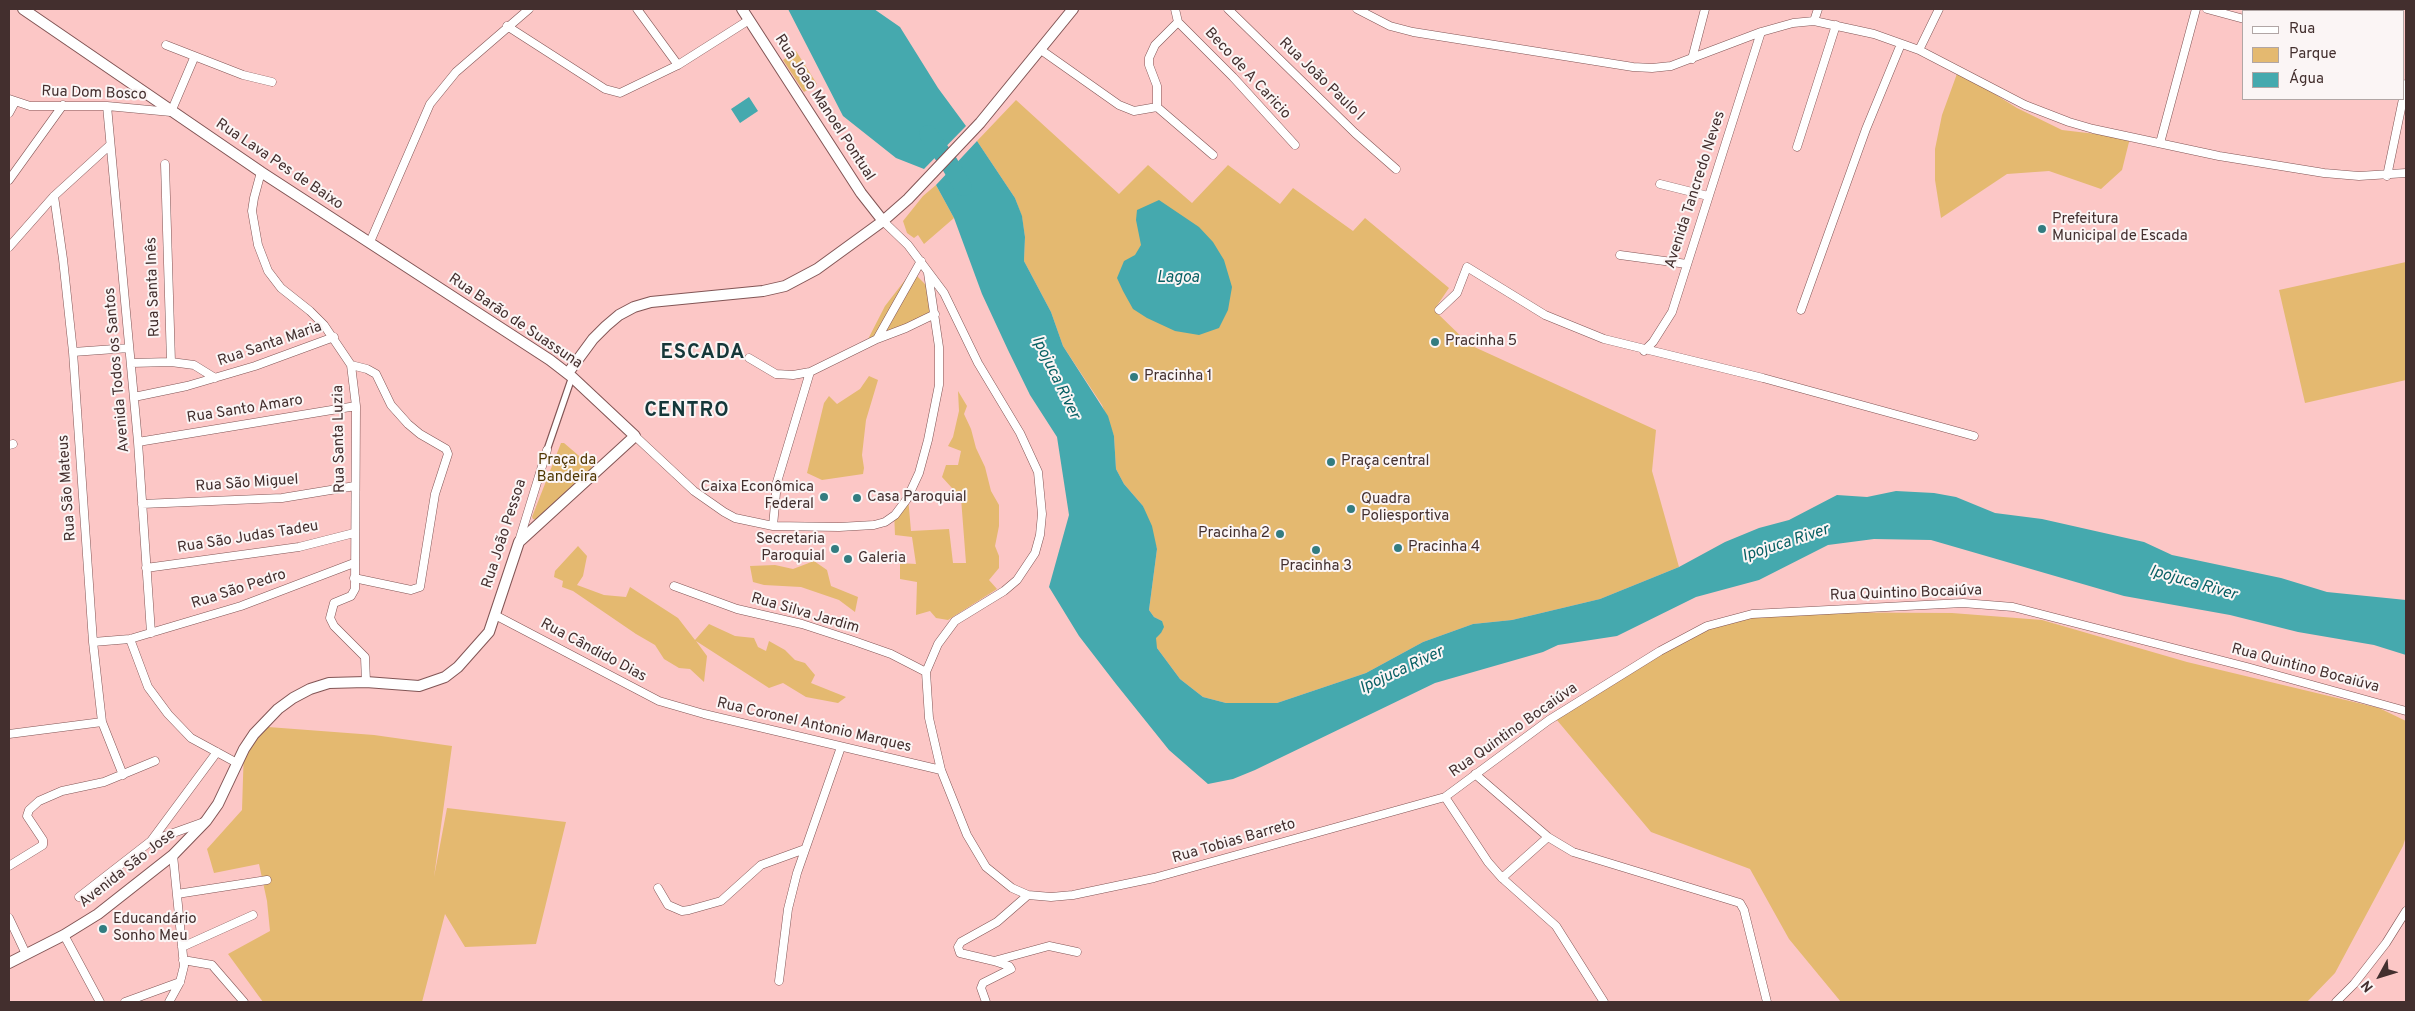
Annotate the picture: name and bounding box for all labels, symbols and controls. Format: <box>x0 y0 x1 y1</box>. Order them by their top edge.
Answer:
legend <box>2242 10 2405 100</box>
text: Rua <box>2289 20 2315 39</box>
street label: Beco de A Caricio <box>1200 24 1294 124</box>
street label: Rua Joao Manoel Pontual <box>770 32 878 184</box>
street label: Rua João Paulo I <box>1275 35 1367 125</box>
text: Parque <box>2289 45 2337 64</box>
text: Água <box>2289 70 2324 89</box>
street label: Rua Dom Bosco <box>41 83 147 105</box>
street label: Avenida Tancredo Neves <box>1662 109 1730 271</box>
street label: Rua Lava Pes de Baixo <box>212 116 346 214</box>
place label: Prefeitura Municipal de Escada <box>2052 211 2188 246</box>
marker: Prefeitura Municipal de Escada <box>2036 223 2048 235</box>
street label: Rua Santa Inês <box>143 237 165 337</box>
water label: Lagoa <box>1157 269 1199 289</box>
street label: Rua Barão de Suassuna <box>445 271 585 373</box>
street label: Avenida Todos os Santos <box>102 287 134 453</box>
street label: Rua Santa Maria <box>215 319 325 371</box>
water label: Ipojuca River <box>1027 333 1083 423</box>
place label: Pracinha 5 <box>1445 333 1517 351</box>
marker: Pracinha 5 <box>1429 336 1441 348</box>
district label: ESCADA <box>660 342 746 366</box>
place label: Pracinha 1 <box>1144 368 1212 386</box>
marker: Pracinha 1 <box>1128 371 1140 383</box>
street label: Rua Santa Luzia <box>330 385 350 493</box>
street label: Rua Santo Amaro <box>186 392 304 428</box>
district label: CENTRO <box>643 400 731 424</box>
street label: Rua São Mateus <box>55 434 81 542</box>
park label: Praça da Bandeira <box>537 452 597 487</box>
place label: Praça central <box>1341 453 1429 471</box>
marker: Praça central <box>1325 456 1337 468</box>
street label: Rua São Miguel <box>195 471 299 497</box>
street label: Rua João Pessoa <box>479 477 531 591</box>
place label: Caixa Econômica Federal <box>700 479 814 514</box>
place label: Casa Paroquial <box>867 489 967 507</box>
marker: Caixa Econômica Federal <box>818 491 830 503</box>
place label: Quadra Poliesportiva <box>1361 491 1449 526</box>
marker: Casa Paroquial <box>851 492 863 504</box>
marker: Quadra Poliesportiva <box>1345 503 1357 515</box>
street label: Rua São Judas Tadeu <box>176 518 320 558</box>
water label: Ipojuca River <box>1740 521 1832 567</box>
place label: Pracinha 2 <box>1198 525 1270 543</box>
marker: Pracinha 2 <box>1274 528 1286 540</box>
place label: Secretaria Paroquial <box>756 531 825 566</box>
place label: Pracinha 4 <box>1408 539 1480 557</box>
marker: Pracinha 4 <box>1392 542 1404 554</box>
marker: Secretaria Paroquial <box>829 543 841 555</box>
marker: Pracinha 3 <box>1310 544 1322 556</box>
place label: Galeria <box>858 550 906 568</box>
marker: Galeria <box>842 553 854 565</box>
place label: Pracinha 3 <box>1280 558 1352 576</box>
water label: Ipojuca River <box>2147 562 2239 606</box>
street label: Rua São Pedro <box>189 566 289 614</box>
street label: Rua Quintino Bocaiúva <box>1830 582 1982 606</box>
street label: Rua Silva Jardim <box>749 590 861 638</box>
street label: Rua Cândido Dias <box>537 615 649 687</box>
street label: Rua Quintino Bocaiúva <box>2229 641 2381 697</box>
water label: Ipojuca River <box>1357 643 1447 699</box>
street label: Rua Quintino Bocaiúva <box>1446 680 1582 782</box>
street label: Rua Coronel Antonio Marques <box>715 695 913 757</box>
street label: Rua Tobias Barreto <box>1170 816 1298 868</box>
street label: Avenida São Jose <box>76 826 180 912</box>
place label: Educandário Sonho Meu <box>113 911 197 946</box>
marker: Educandário Sonho Meu <box>97 923 109 935</box>
north arrow <box>2355 951 2405 1001</box>
text: N <box>2358 976 2378 995</box>

